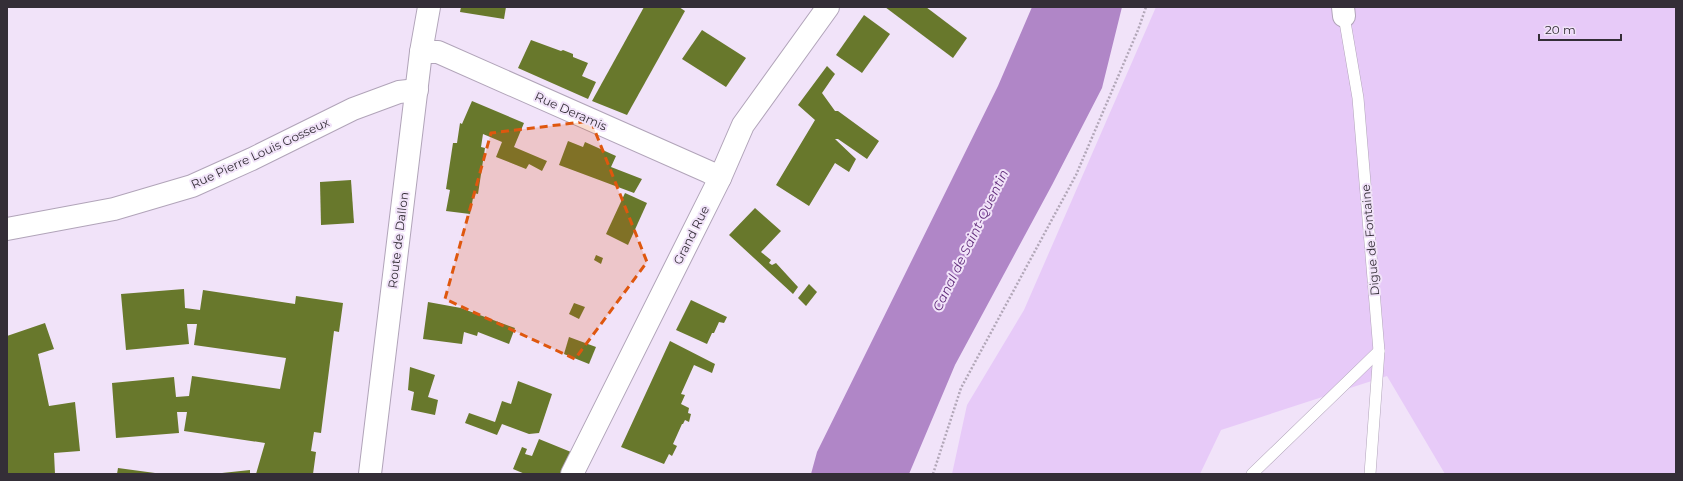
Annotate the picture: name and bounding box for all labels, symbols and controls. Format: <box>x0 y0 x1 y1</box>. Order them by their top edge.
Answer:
scale bar <box>1539 16 1621 42</box>
text: 20 m <box>1545 22 1576 37</box>
street label: Rue Deramis <box>533 88 610 134</box>
street label: Rue Pierre Louis Gosseux <box>188 114 332 192</box>
water label: Canal de Saint-Quentin <box>929 167 1011 313</box>
street label: Digue de Fontaine <box>1358 184 1382 296</box>
street label: Route de Dallon <box>385 191 411 289</box>
street label: Grand Rue <box>670 203 712 267</box>

